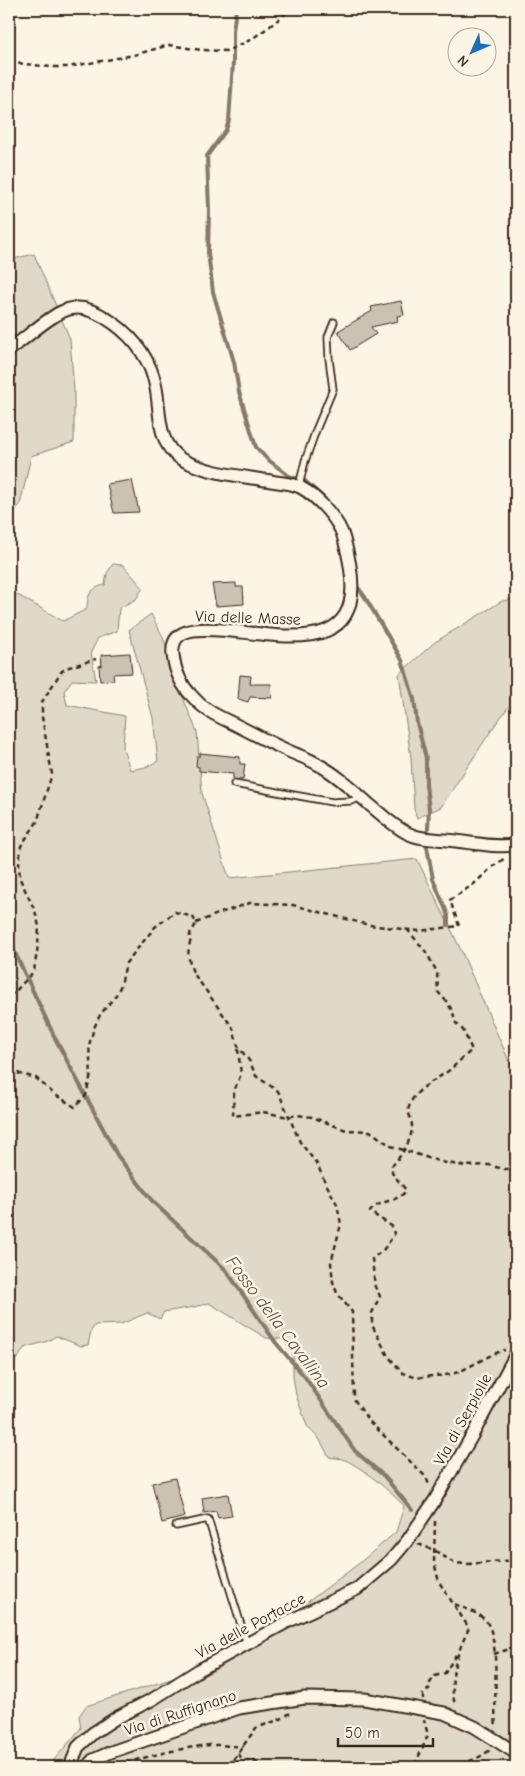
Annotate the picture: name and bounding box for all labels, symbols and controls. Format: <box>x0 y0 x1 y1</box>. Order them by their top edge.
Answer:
north arrow <box>448 28 498 78</box>
text: N <box>454 52 472 70</box>
street label: Via delle Masse <box>195 607 301 629</box>
water label: Fosso della Cavallina <box>221 1252 334 1393</box>
street label: Via di Serpiolle <box>430 1370 495 1468</box>
street label: Via delle Portacce <box>193 1589 308 1662</box>
street label: Via di Ruffignano <box>122 1686 238 1740</box>
scale bar <box>338 1716 432 1748</box>
text: 50 m <box>345 1724 380 1742</box>

